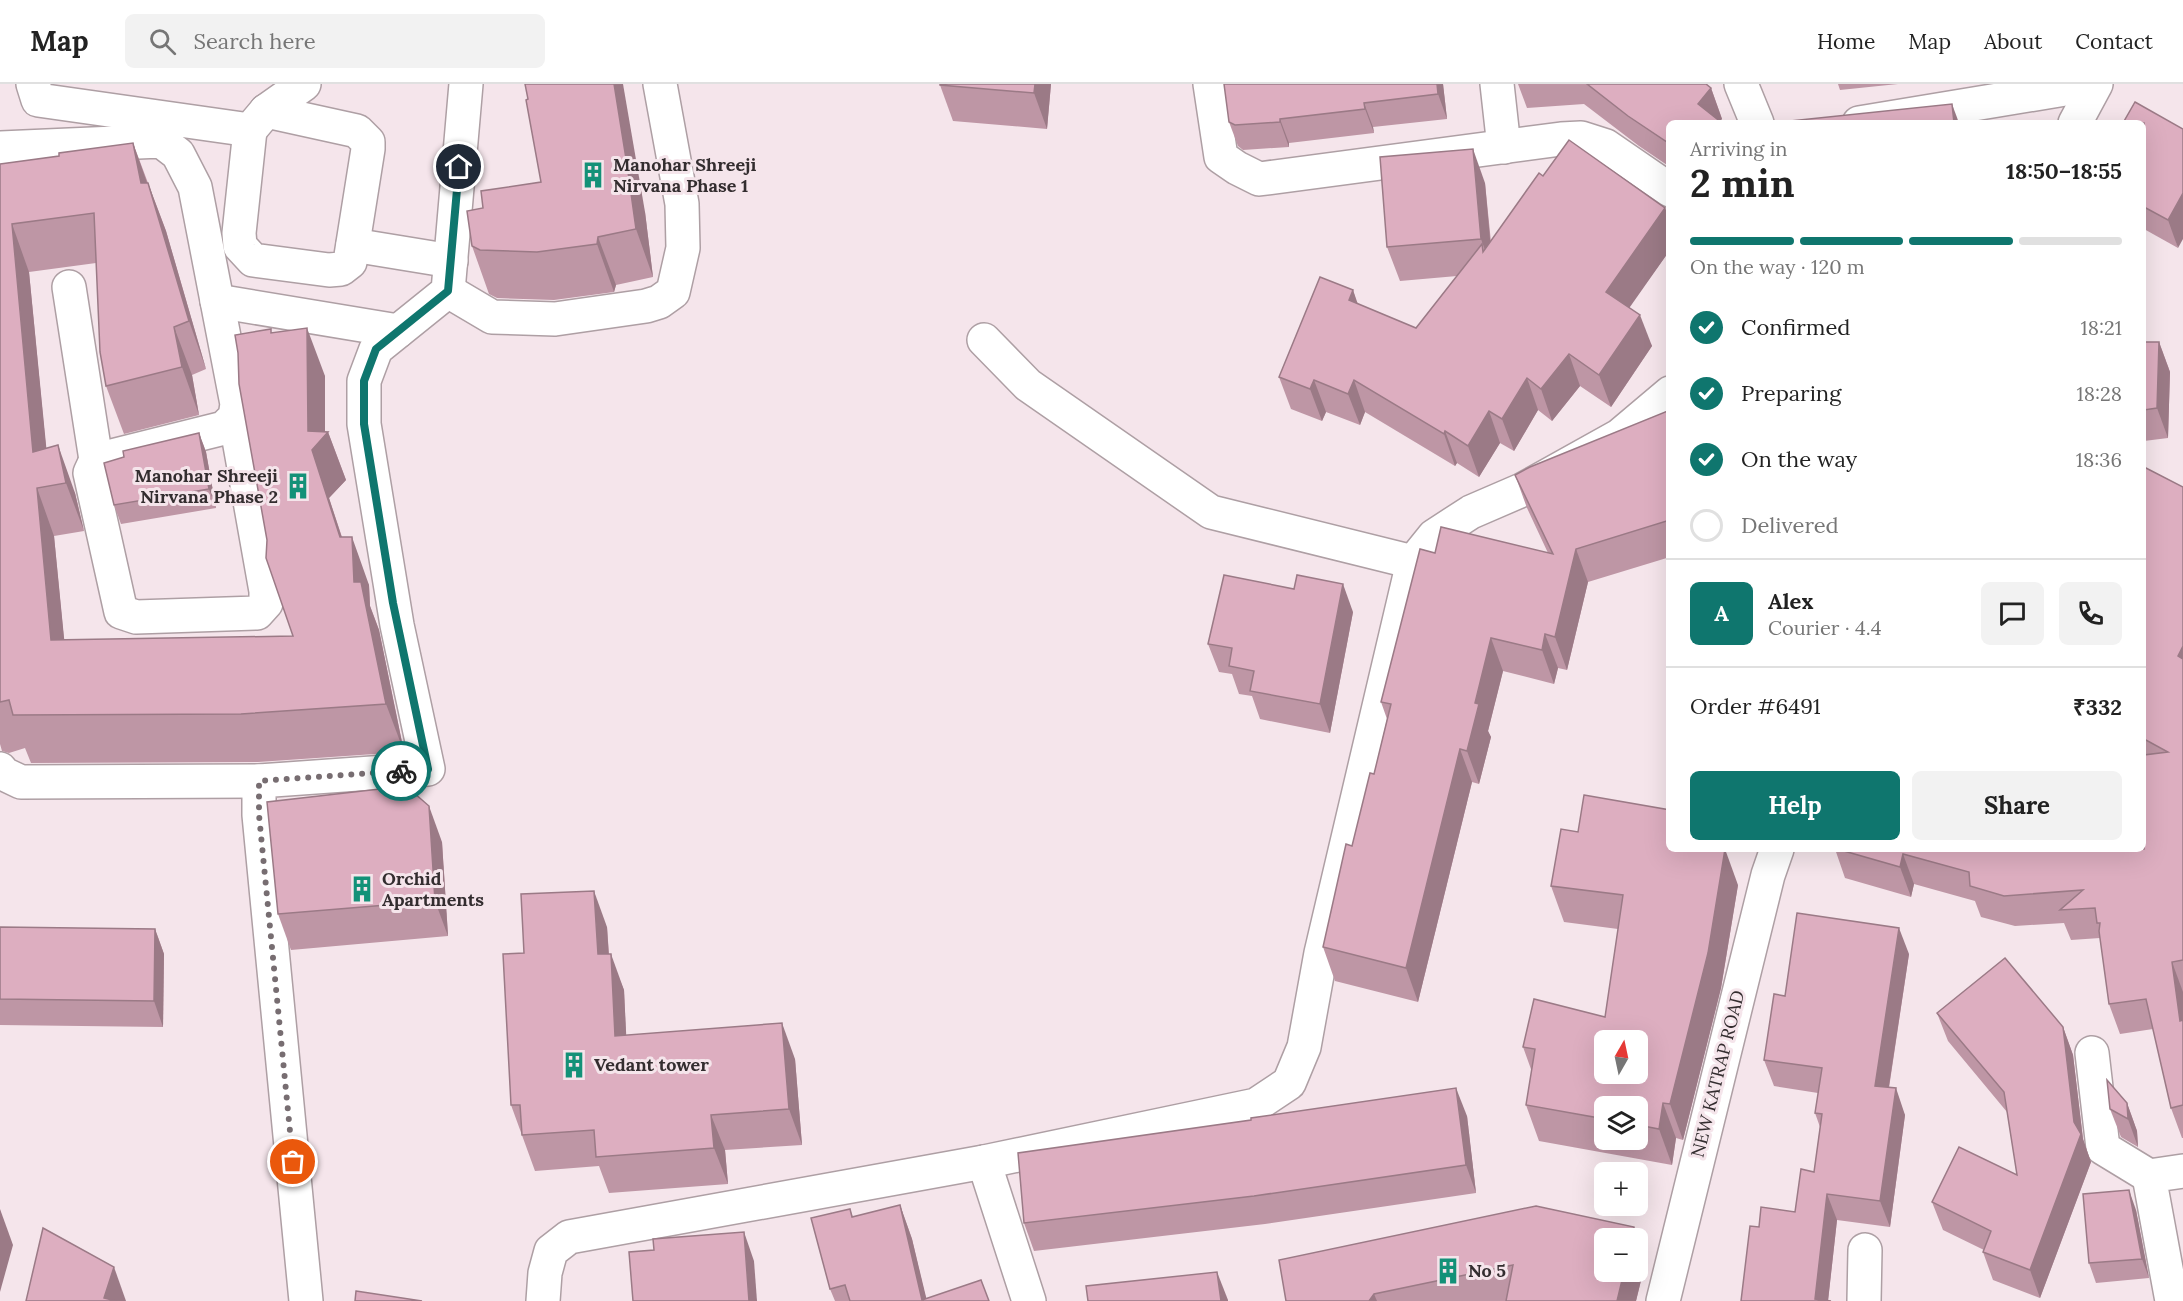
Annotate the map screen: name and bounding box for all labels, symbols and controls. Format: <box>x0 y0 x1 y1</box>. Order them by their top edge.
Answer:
search box <box>125 14 545 68</box>
text: Map <box>30 23 89 59</box>
icon: search <box>146 25 179 58</box>
text: Search here <box>194 27 316 55</box>
text: Home <box>1817 28 1875 55</box>
text: Map <box>1908 28 1951 55</box>
text: About <box>1984 28 2042 55</box>
text: Contact <box>2075 28 2153 55</box>
text: Arriving in <box>1690 136 1787 161</box>
pin <box>433 141 484 192</box>
icon: home <box>442 150 475 183</box>
place label: Manohar Shreeji Nirvana Phase 1 <box>613 153 757 197</box>
text: 18:50–18:55 <box>2006 157 2122 185</box>
text: 2 min <box>1690 158 1795 208</box>
building icon: Manohar Shreeji Nirvana Phase 1 <box>578 160 608 190</box>
text: On the way · 120 m <box>1690 254 1865 279</box>
icon: check <box>1690 311 1723 344</box>
text: Confirmed <box>1741 313 1850 341</box>
text: 18:21 <box>2080 315 2122 340</box>
icon: check <box>1690 377 1723 410</box>
text: Preparing <box>1741 379 1841 407</box>
text: 18:28 <box>2077 381 2122 406</box>
icon: check <box>1690 443 1723 476</box>
text: On the way <box>1741 445 1857 473</box>
text: 18:36 <box>2076 447 2122 472</box>
place label: Manohar Shreeji Nirvana Phase 2 <box>135 464 278 508</box>
building icon: Manohar Shreeji Nirvana Phase 2 <box>283 471 313 501</box>
text: Delivered <box>1741 511 1839 539</box>
button: chat <box>1981 582 2044 645</box>
button: phone <box>2059 582 2122 645</box>
text: Alex <box>1768 587 1813 615</box>
text: A <box>1714 599 1729 627</box>
text: Courier · 4.4 <box>1768 615 1882 640</box>
text: Order #6491 <box>1690 692 1821 720</box>
text: ₹332 <box>2073 693 2122 721</box>
courier <box>371 741 431 801</box>
icon: bike <box>385 755 418 788</box>
button: Help <box>1690 771 1900 840</box>
button: Share <box>1912 771 2122 840</box>
place label: Orchid Apartments <box>382 867 484 911</box>
building icon: Orchid Apartments <box>347 874 377 904</box>
street label: NEW KATRAP ROAD <box>1686 988 1749 1160</box>
north arrow <box>1594 1030 1648 1084</box>
map controls <box>1594 1030 1648 1282</box>
building icon: Vedant tower <box>559 1050 589 1080</box>
place label: Vedant tower <box>594 1053 709 1076</box>
button: layers <box>1594 1096 1648 1150</box>
pin <box>267 1136 318 1187</box>
icon: bag <box>276 1145 309 1178</box>
button: + <box>1594 1162 1648 1216</box>
button: − <box>1594 1228 1648 1282</box>
building icon: No 5 <box>1433 1256 1463 1286</box>
place label: No 5 <box>1468 1259 1506 1282</box>

